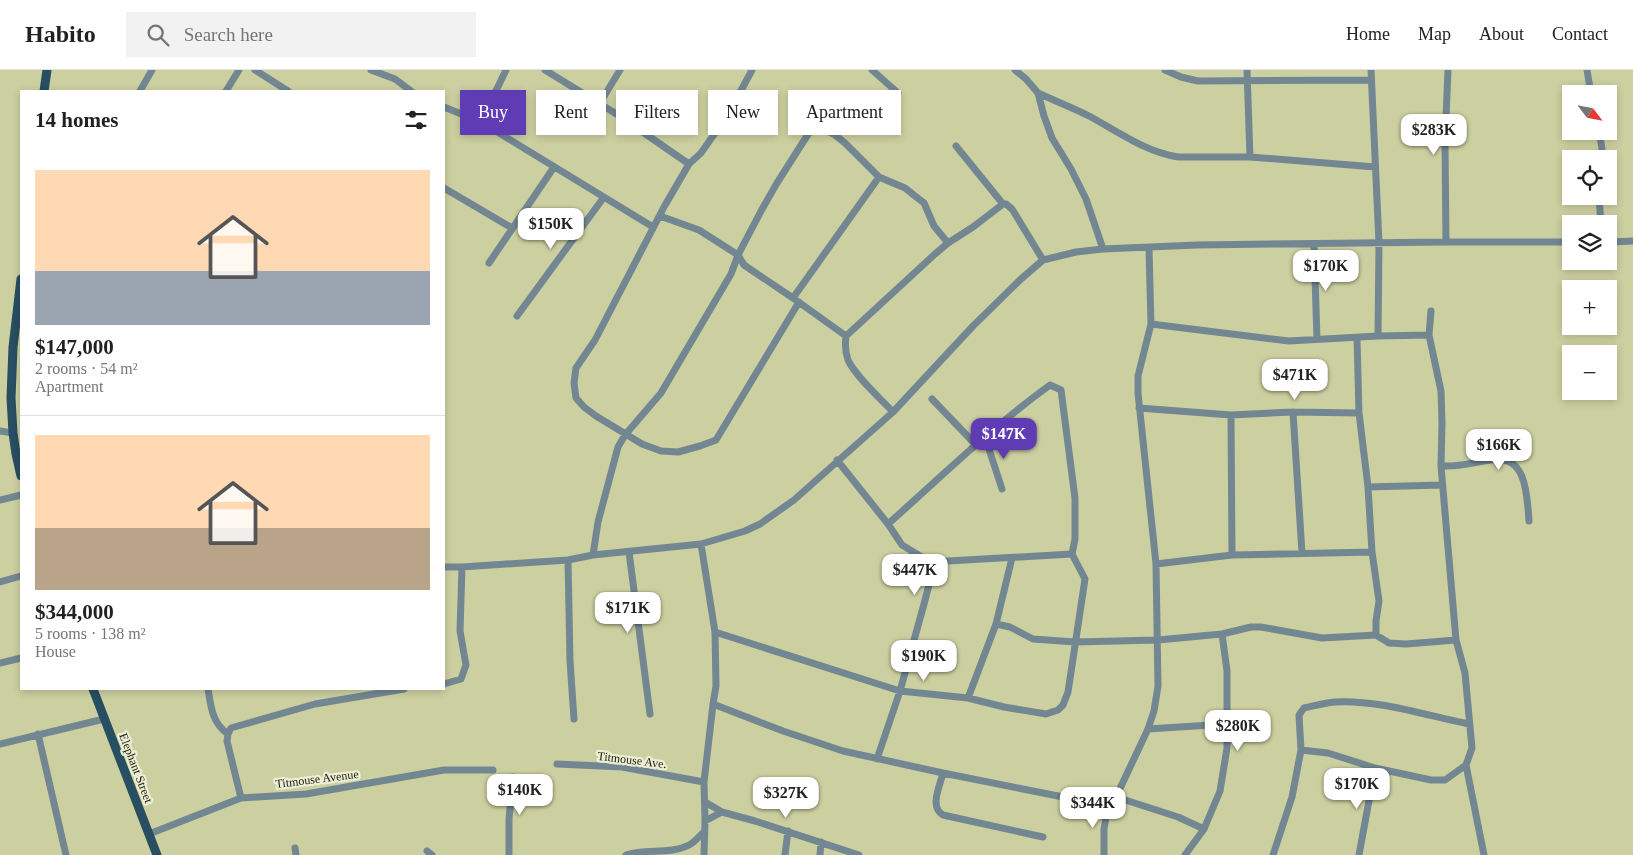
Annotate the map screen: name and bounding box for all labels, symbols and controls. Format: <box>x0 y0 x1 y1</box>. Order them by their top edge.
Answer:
search box <box>126 12 476 57</box>
text: Habito <box>25 21 96 47</box>
icon: search <box>144 21 172 49</box>
text: Search here <box>184 24 273 45</box>
text: Home <box>1346 24 1390 44</box>
text: Map <box>1418 24 1451 44</box>
text: About <box>1479 24 1524 44</box>
text: Contact <box>1552 24 1608 44</box>
north arrow <box>1562 85 1618 140</box>
map controls <box>1562 85 1617 400</box>
chip: Buy <box>460 90 526 135</box>
chip: Rent <box>536 90 606 135</box>
chip: Filters <box>616 90 698 135</box>
chip: New <box>708 90 778 135</box>
chip: Apartment <box>788 90 901 135</box>
icon: filters <box>402 106 430 134</box>
text: 14 homes <box>35 108 118 132</box>
pin: $283K <box>1399 114 1469 156</box>
text: $283K <box>1412 121 1456 138</box>
button: locate <box>1562 150 1617 205</box>
icon: home <box>188 202 278 292</box>
pin: $150K <box>516 208 586 250</box>
text: $150K <box>529 215 573 232</box>
button: layers <box>1562 215 1617 270</box>
pin: $170K <box>1291 250 1361 292</box>
text: $170K <box>1304 257 1348 274</box>
button: + <box>1562 280 1617 335</box>
text: $147,000 <box>35 335 114 359</box>
button: − <box>1562 345 1617 400</box>
pin: $471K <box>1260 358 1330 401</box>
text: 2 rooms · 54 m² <box>35 360 138 377</box>
text: $471K <box>1273 366 1317 383</box>
text: Apartment <box>35 378 103 395</box>
pin: $147K <box>969 418 1039 460</box>
text: $147K <box>982 425 1026 442</box>
pin: $166K <box>1464 428 1534 471</box>
text: $166K <box>1477 436 1521 453</box>
icon: home <box>188 468 278 558</box>
pin: $447K <box>880 554 950 596</box>
text: $447K <box>893 561 937 578</box>
pin: $171K <box>593 592 663 634</box>
text: $171K <box>606 599 650 616</box>
text: $344,000 <box>35 600 114 624</box>
text: 5 rooms · 138 m² <box>35 625 146 642</box>
pin: $190K <box>889 640 959 682</box>
text: House <box>35 643 76 660</box>
text: $190K <box>902 647 946 664</box>
pin: $280K <box>1203 710 1273 752</box>
text: $280K <box>1216 717 1260 734</box>
street label: Elephant Street <box>116 731 156 806</box>
street label: Titmouse Ave. <box>597 749 667 771</box>
street label: Titmouse Avenue <box>275 767 359 791</box>
pin: $170K <box>1322 768 1392 810</box>
pin: $140K <box>485 774 555 816</box>
text: $170K <box>1335 775 1379 792</box>
pin: $327K <box>751 776 821 819</box>
text: $140K <box>498 781 542 798</box>
text: $327K <box>764 784 808 801</box>
pin: $344K <box>1058 786 1128 829</box>
text: $344K <box>1071 794 1115 811</box>

